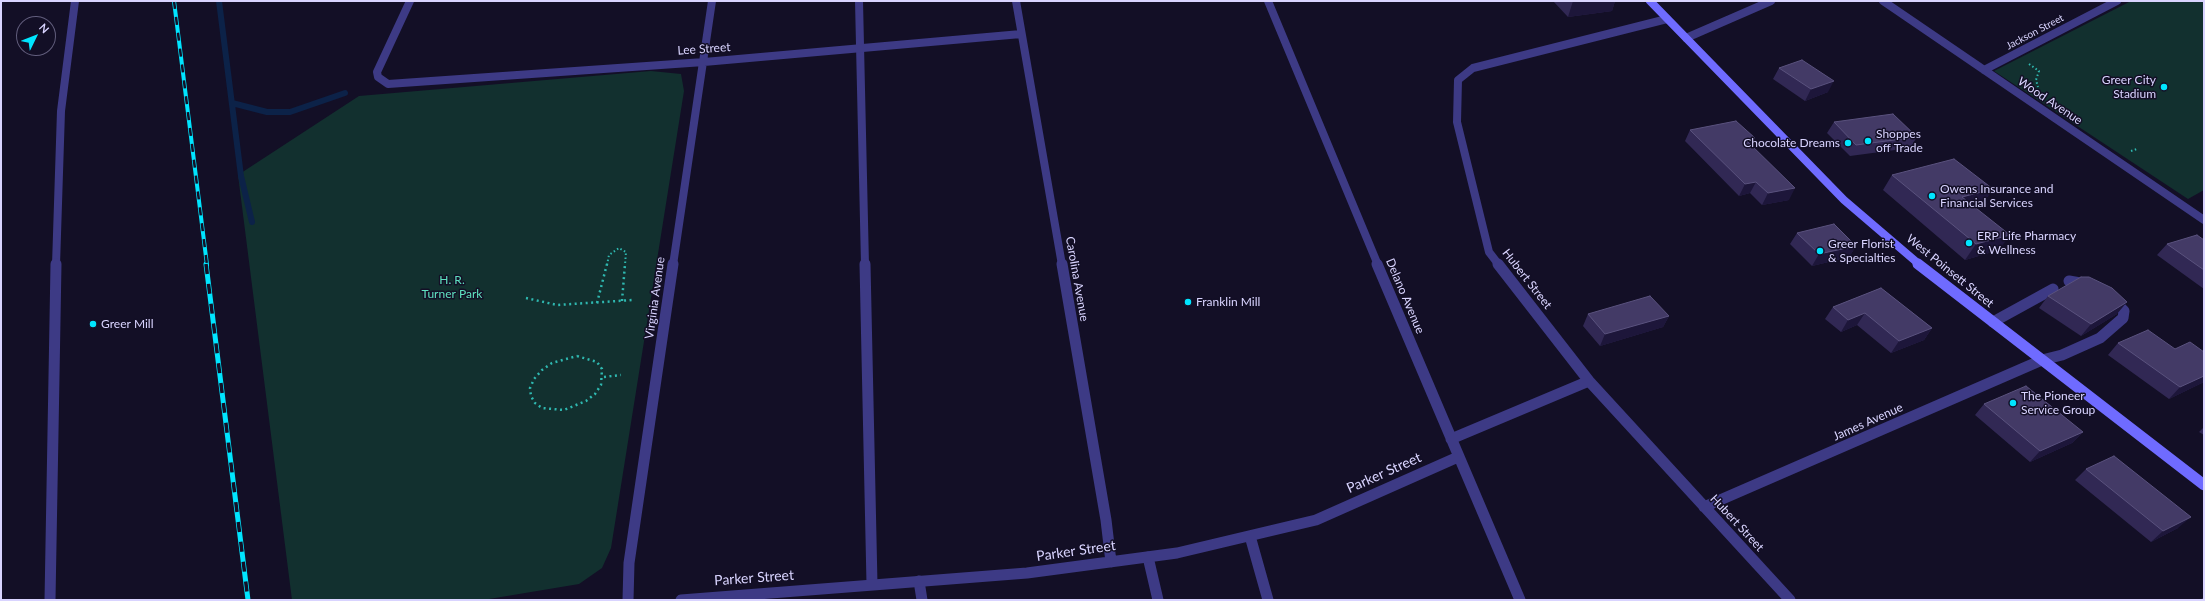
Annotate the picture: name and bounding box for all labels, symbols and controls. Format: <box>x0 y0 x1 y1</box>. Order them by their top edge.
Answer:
street label: Jackson Street <box>2004 12 2066 52</box>
north arrow <box>16 16 56 56</box>
text: N <box>37 21 52 36</box>
street label: Lee Street <box>677 40 731 58</box>
place label: Greer City Stadium <box>2102 73 2156 101</box>
street label: Wood Avenue <box>2015 74 2085 128</box>
marker: Greer City Stadium <box>2159 82 2169 92</box>
place label: Shoppes off Trade <box>1876 127 1923 155</box>
place label: Chocolate Dreams <box>1743 136 1840 150</box>
marker: Shoppes off Trade <box>1863 136 1873 146</box>
marker: Chocolate Dreams <box>1843 138 1853 148</box>
place label: Owens Insurance and Financial Services <box>1940 182 2053 210</box>
marker: Owens Insurance and Financial Services <box>1927 191 1937 201</box>
place label: ERP Life Pharmacy & Wellness <box>1977 229 2076 257</box>
street label: West Poinsett Street <box>1903 231 1997 311</box>
street label: Carolina Avenue <box>1062 235 1092 323</box>
place label: Greer Florist & Specialties <box>1828 237 1895 265</box>
marker: ERP Life Pharmacy & Wellness <box>1964 238 1974 248</box>
street label: Hubert Street <box>1499 246 1555 312</box>
marker: Greer Florist & Specialties <box>1815 246 1825 256</box>
street label: Virginia Avenue <box>642 256 668 340</box>
street label: Delano Avenue <box>1383 256 1427 336</box>
park label: H. R. Turner Park <box>422 273 482 301</box>
place label: Franklin Mill <box>1196 295 1260 309</box>
marker: Franklin Mill <box>1183 297 1193 307</box>
place label: Greer Mill <box>101 317 153 331</box>
marker: Greer Mill <box>88 319 98 329</box>
place label: The Pioneer Service Group <box>2021 389 2095 417</box>
marker: The Pioneer Service Group <box>2008 398 2018 408</box>
street label: James Avenue <box>1831 400 1905 444</box>
street label: Parker Street <box>1344 449 1424 497</box>
street label: Hubert Street <box>1707 492 1767 554</box>
street label: Parker Street <box>1035 537 1117 565</box>
street label: Parker Street <box>714 567 794 589</box>

